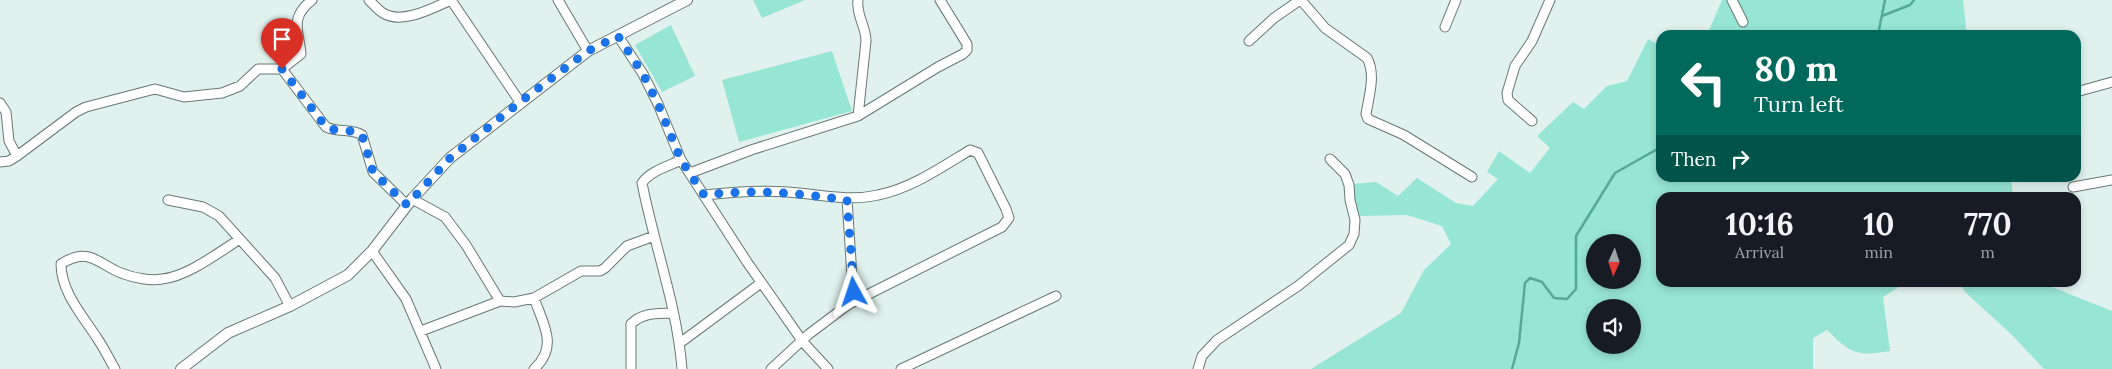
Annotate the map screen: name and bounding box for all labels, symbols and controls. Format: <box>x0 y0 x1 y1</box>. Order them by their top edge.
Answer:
pin <box>261 18 303 69</box>
icon: arrive <box>268 25 296 53</box>
text: 80 m <box>1754 46 1838 91</box>
icon: left <box>1671 50 1736 115</box>
text: Turn left <box>1754 90 1844 118</box>
icon: right <box>1726 145 1754 173</box>
text: Then <box>1671 147 1716 171</box>
text: 10:16 <box>1725 205 1794 243</box>
text: 10 <box>1863 205 1894 243</box>
text: 770 <box>1964 205 2012 243</box>
north arrow <box>1586 234 1641 289</box>
map controls <box>1586 234 1641 354</box>
text: Arrival <box>1735 242 1784 262</box>
text: min <box>1865 242 1893 262</box>
text: m <box>1981 242 1995 262</box>
position arrow <box>827 265 879 317</box>
button: sound <box>1586 299 1641 354</box>

